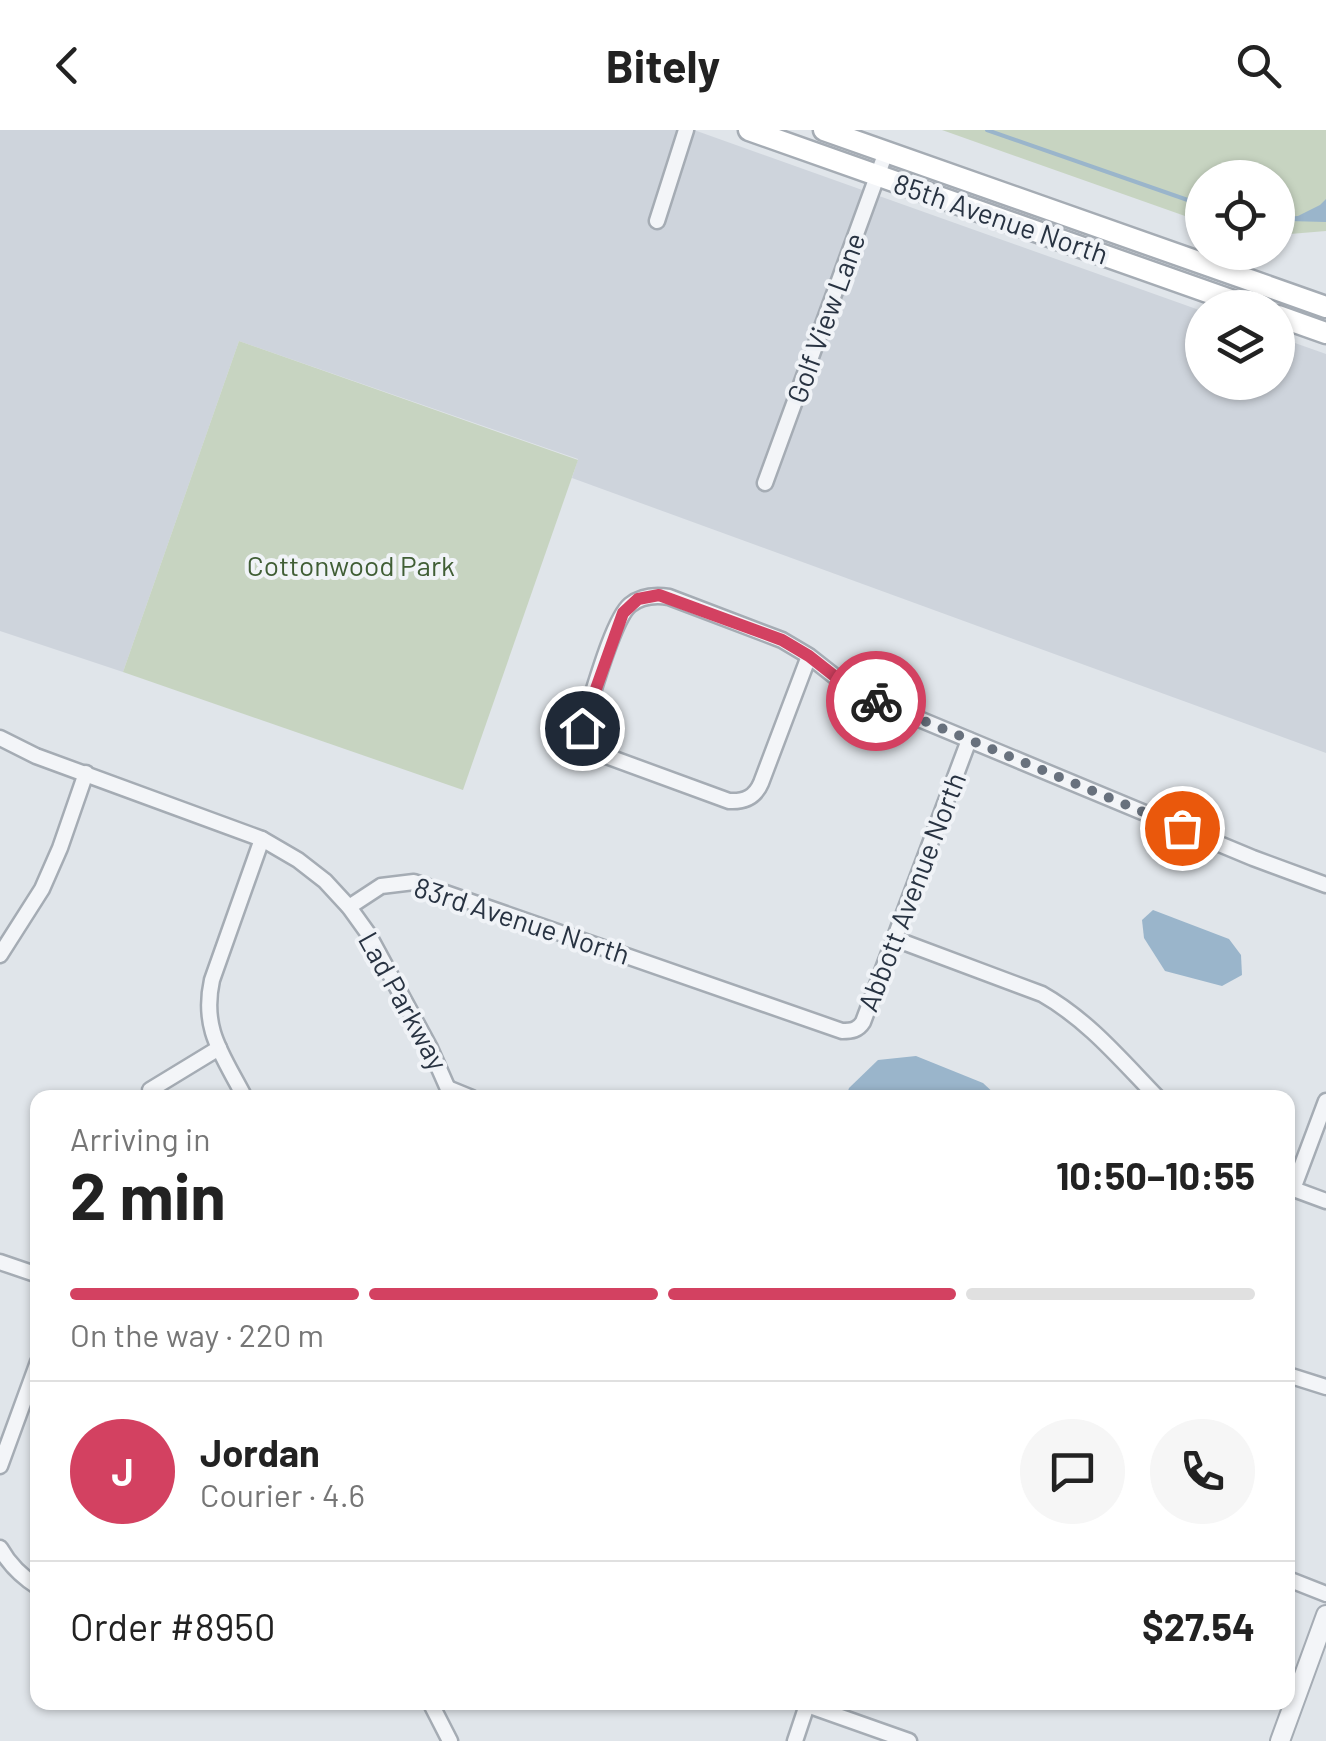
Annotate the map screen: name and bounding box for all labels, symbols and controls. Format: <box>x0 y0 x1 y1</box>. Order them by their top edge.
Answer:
icon: back <box>40 38 95 93</box>
text: Bitely <box>606 38 720 92</box>
icon: search <box>1231 38 1286 93</box>
map controls <box>1185 160 1295 400</box>
button: locate <box>1185 160 1295 270</box>
street label: 85th Avenue North <box>890 165 1113 271</box>
street label: Golf View Lane <box>779 228 872 407</box>
button: layers <box>1185 290 1295 400</box>
park label: Cottonwood Park <box>247 548 455 582</box>
courier <box>826 651 926 751</box>
icon: bike <box>849 674 904 729</box>
pin <box>540 686 625 771</box>
icon: home <box>555 701 610 756</box>
street label: Abbott Avenue North <box>850 767 972 1016</box>
pin <box>1140 786 1225 871</box>
icon: bag <box>1155 801 1210 856</box>
street label: 83rd Avenue North <box>410 869 634 971</box>
street label: Lad Parkway <box>352 925 456 1076</box>
text: Arriving in <box>70 1119 210 1157</box>
text: 10:50–10:55 <box>1056 1152 1255 1198</box>
text: 2 min <box>70 1155 226 1233</box>
text: On the way · 220 m <box>70 1315 324 1353</box>
button: chat <box>1020 1419 1125 1524</box>
button: phone <box>1150 1419 1255 1524</box>
text: Jordan <box>200 1429 320 1475</box>
text: J <box>111 1448 134 1494</box>
text: Courier · 4.6 <box>200 1475 365 1513</box>
text: Order #8950 <box>70 1603 275 1649</box>
text: $27.54 <box>1142 1603 1255 1649</box>

